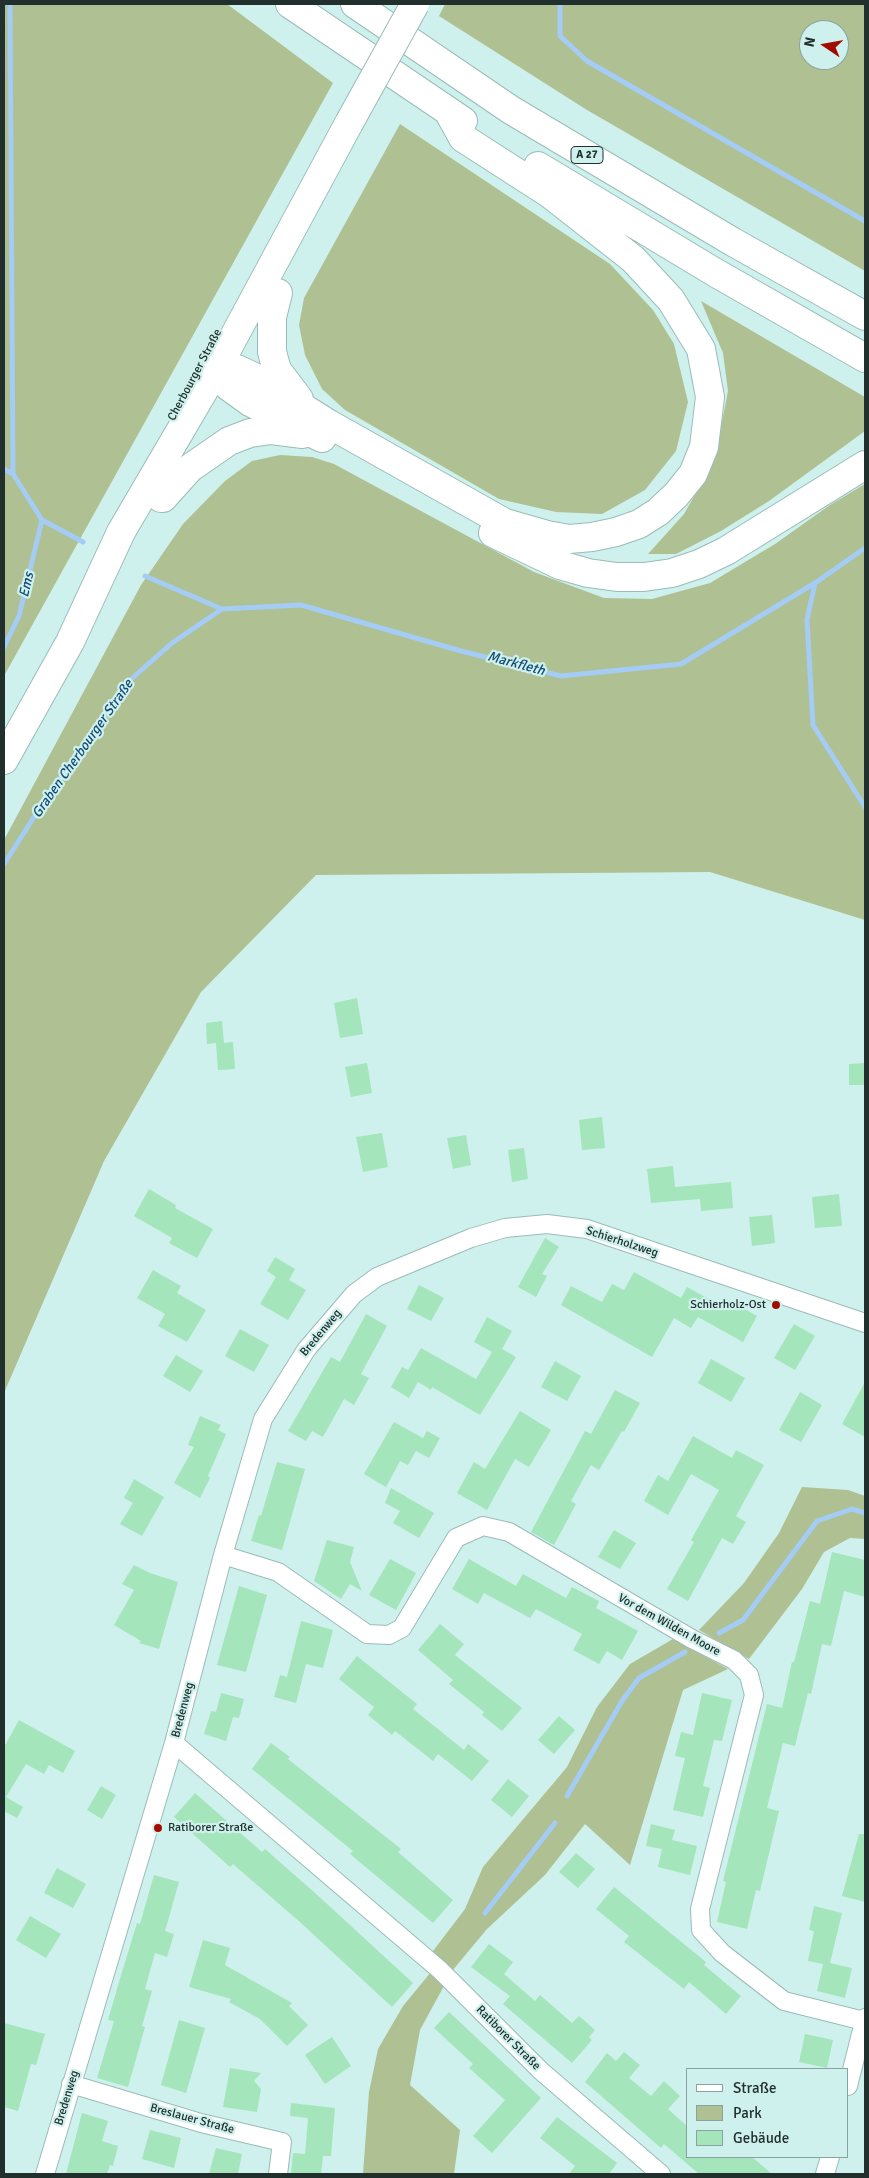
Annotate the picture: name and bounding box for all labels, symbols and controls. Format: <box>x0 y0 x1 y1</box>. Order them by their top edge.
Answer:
north arrow <box>799 20 849 70</box>
text: N <box>800 35 819 49</box>
road number: A 27 <box>571 146 603 164</box>
street label: Cherbourger Straße <box>165 327 225 423</box>
water label: Ems <box>16 571 38 599</box>
water label: Markfleth <box>486 648 546 680</box>
water label: Graben Cherbourger Straße <box>29 677 137 821</box>
street label: Schierholzweg <box>584 1224 660 1260</box>
place label: Schierholz-Ost <box>690 1298 766 1312</box>
marker: Schierholz-Ost <box>770 1299 782 1311</box>
street label: Bredenweg <box>297 1307 345 1359</box>
street label: Vor dem Wilden Moore <box>615 1591 723 1659</box>
street label: Bredenweg <box>169 1681 197 1739</box>
place label: Ratiborer Straße <box>168 1821 253 1835</box>
marker: Ratiborer Straße <box>152 1822 164 1834</box>
street label: Ratiborer Straße <box>473 2003 543 2073</box>
legend <box>686 2068 849 2158</box>
street label: Bredenweg <box>52 2069 82 2127</box>
text: Straße <box>733 2079 777 2097</box>
street label: Breslauer Straße <box>148 2101 236 2137</box>
text: Park <box>733 2104 762 2122</box>
text: Gebäude <box>733 2129 789 2147</box>

